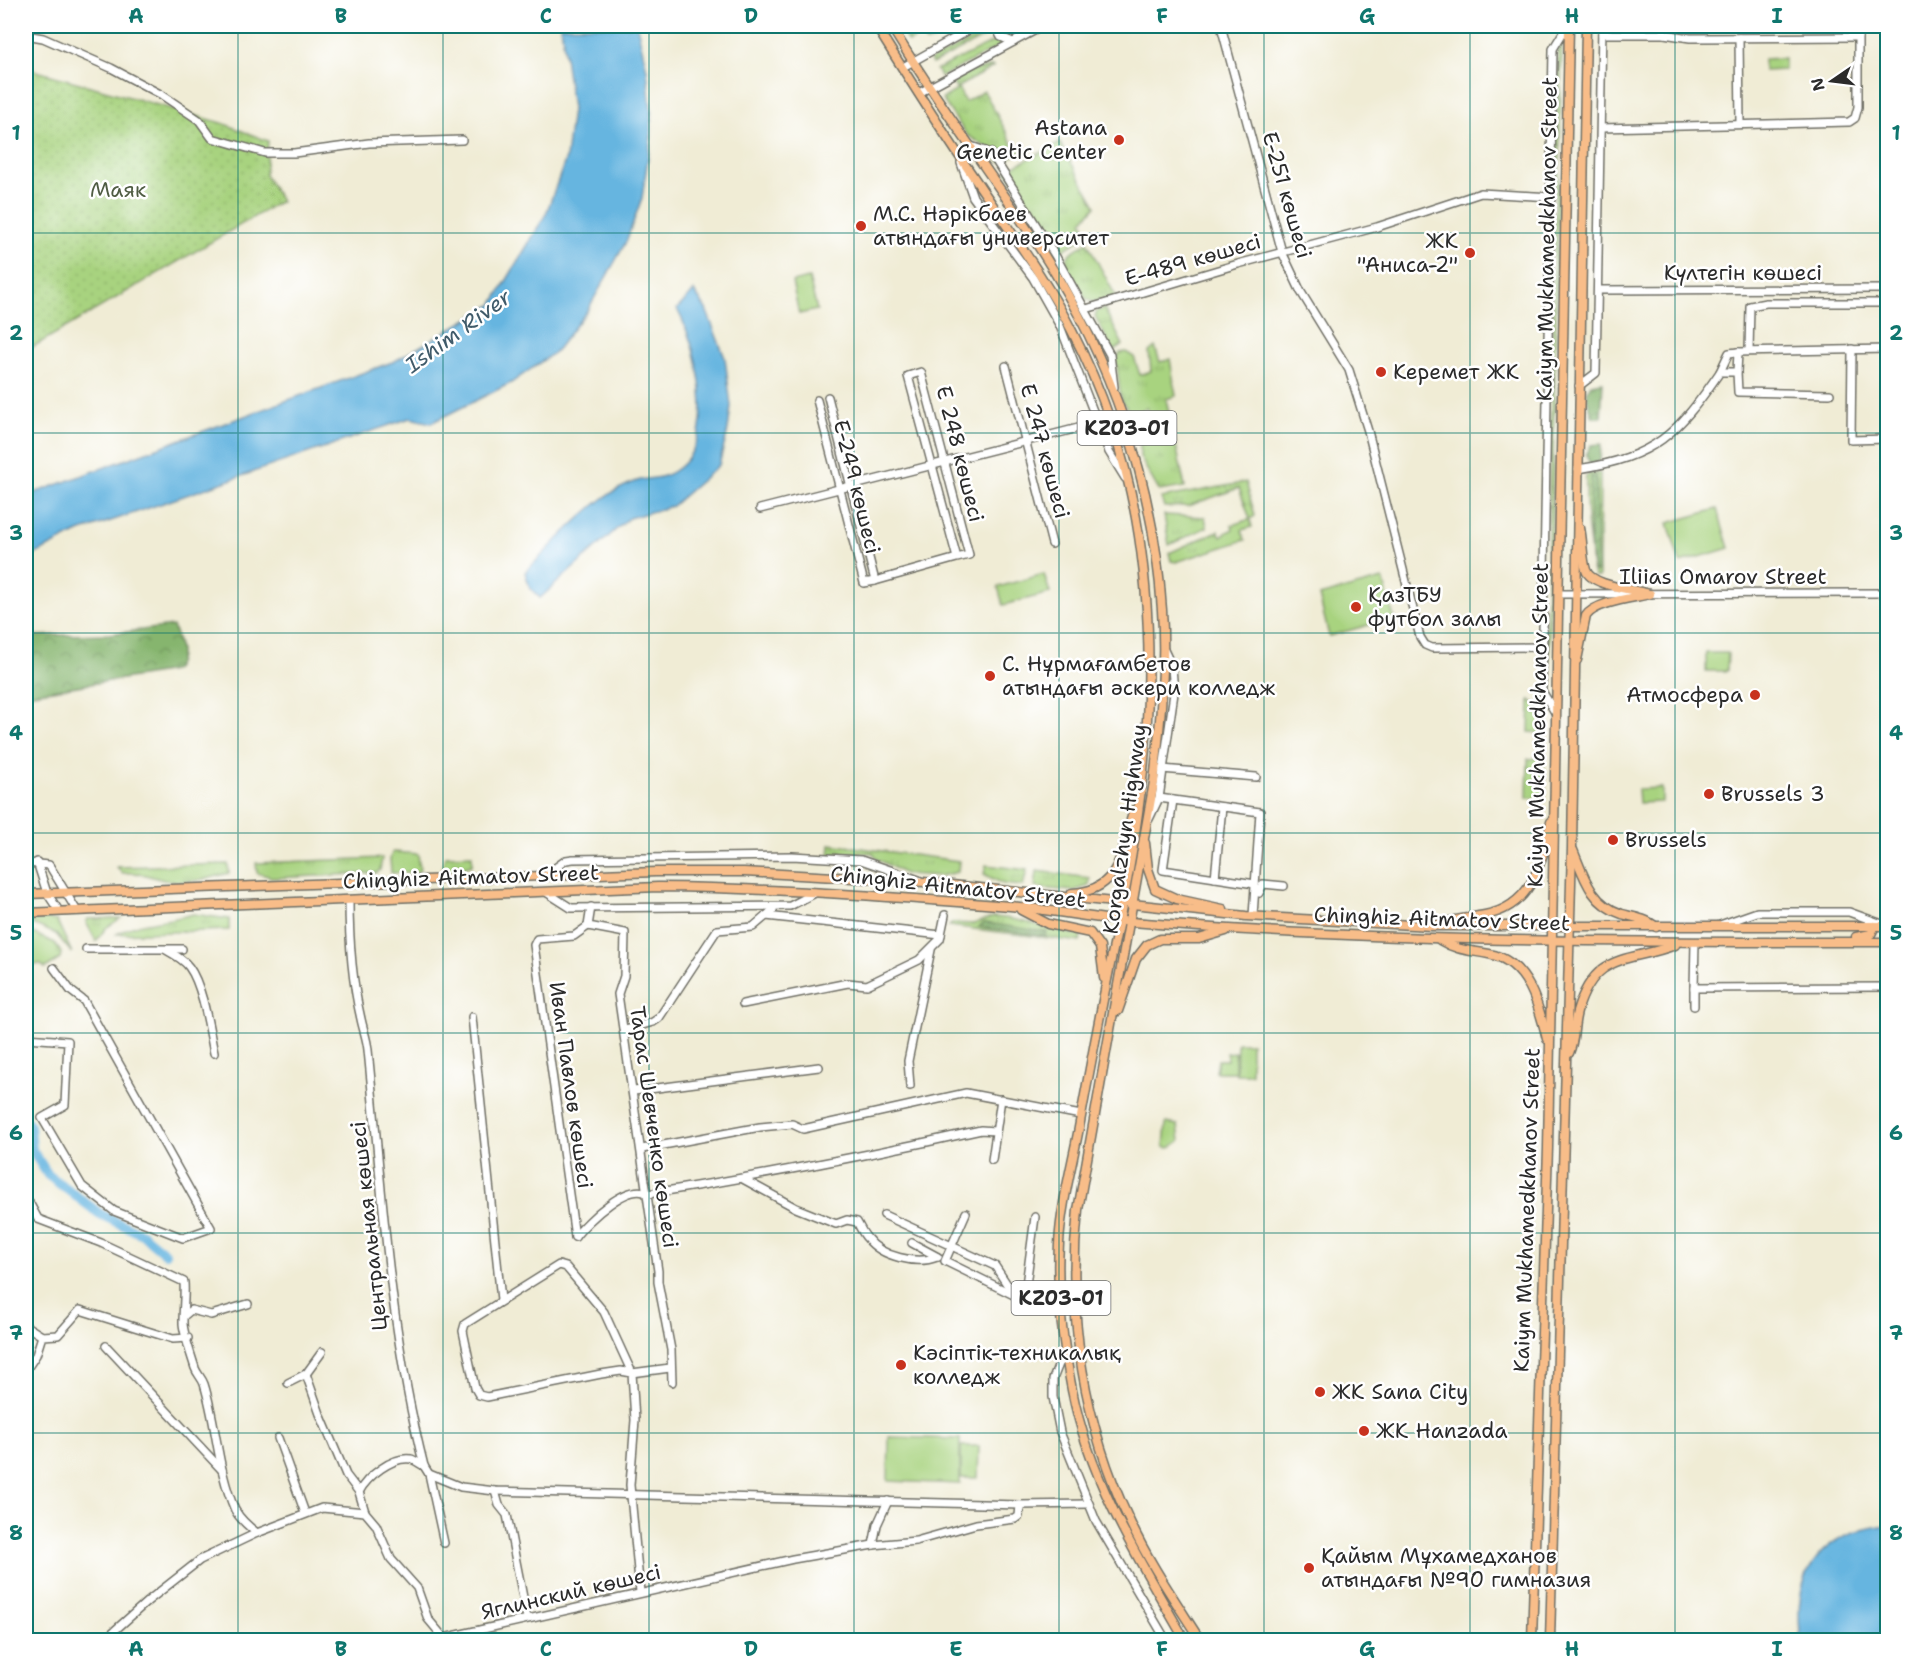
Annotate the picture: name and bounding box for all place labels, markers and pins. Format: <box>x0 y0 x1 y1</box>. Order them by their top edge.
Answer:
place label: Astana Genetic Center <box>956 114 1107 166</box>
marker: Astana Genetic Center <box>1112 133 1126 147</box>
place label: М.С. Нәрікбаев атындағы университет <box>873 200 1110 252</box>
marker: М.С. Нәрікбаев атындағы университет <box>854 219 868 233</box>
place label: ЖК "Аниса-2" <box>1357 227 1458 279</box>
marker: ЖК "Аниса-2" <box>1463 246 1477 260</box>
place label: Керемет ЖК <box>1393 358 1520 386</box>
marker: Керемет ЖК <box>1374 365 1388 379</box>
place label: ҚазТБУ футбол залы <box>1368 581 1502 633</box>
marker: ҚазТБУ футбол залы <box>1349 600 1363 614</box>
place label: С. Нұрмағамбетов атындағы әскери колледж <box>1002 650 1276 702</box>
marker: С. Нұрмағамбетов атындағы әскери колледж <box>983 669 997 683</box>
place label: Атмосфера <box>1626 681 1743 709</box>
marker: Атмосфера <box>1748 688 1762 702</box>
place label: Brussels 3 <box>1721 780 1825 808</box>
marker: Brussels 3 <box>1702 787 1716 801</box>
place label: Brussels <box>1625 826 1707 854</box>
marker: Brussels <box>1606 833 1620 847</box>
place label: Кәсіптік-техникалық колледж <box>913 1339 1121 1391</box>
marker: Кәсіптік-техникалық колледж <box>894 1358 908 1372</box>
place label: ЖК Sana City <box>1332 1378 1468 1406</box>
marker: ЖК Sana City <box>1313 1385 1327 1399</box>
place label: ЖК Hanzada <box>1376 1417 1508 1445</box>
marker: ЖК Hanzada <box>1357 1424 1371 1438</box>
place label: Қайым Мұхамедханов атындағы №90 гимназия <box>1321 1542 1591 1594</box>
marker: Қайым Мұхамедханов атындағы №90 гимназия <box>1302 1561 1316 1575</box>

